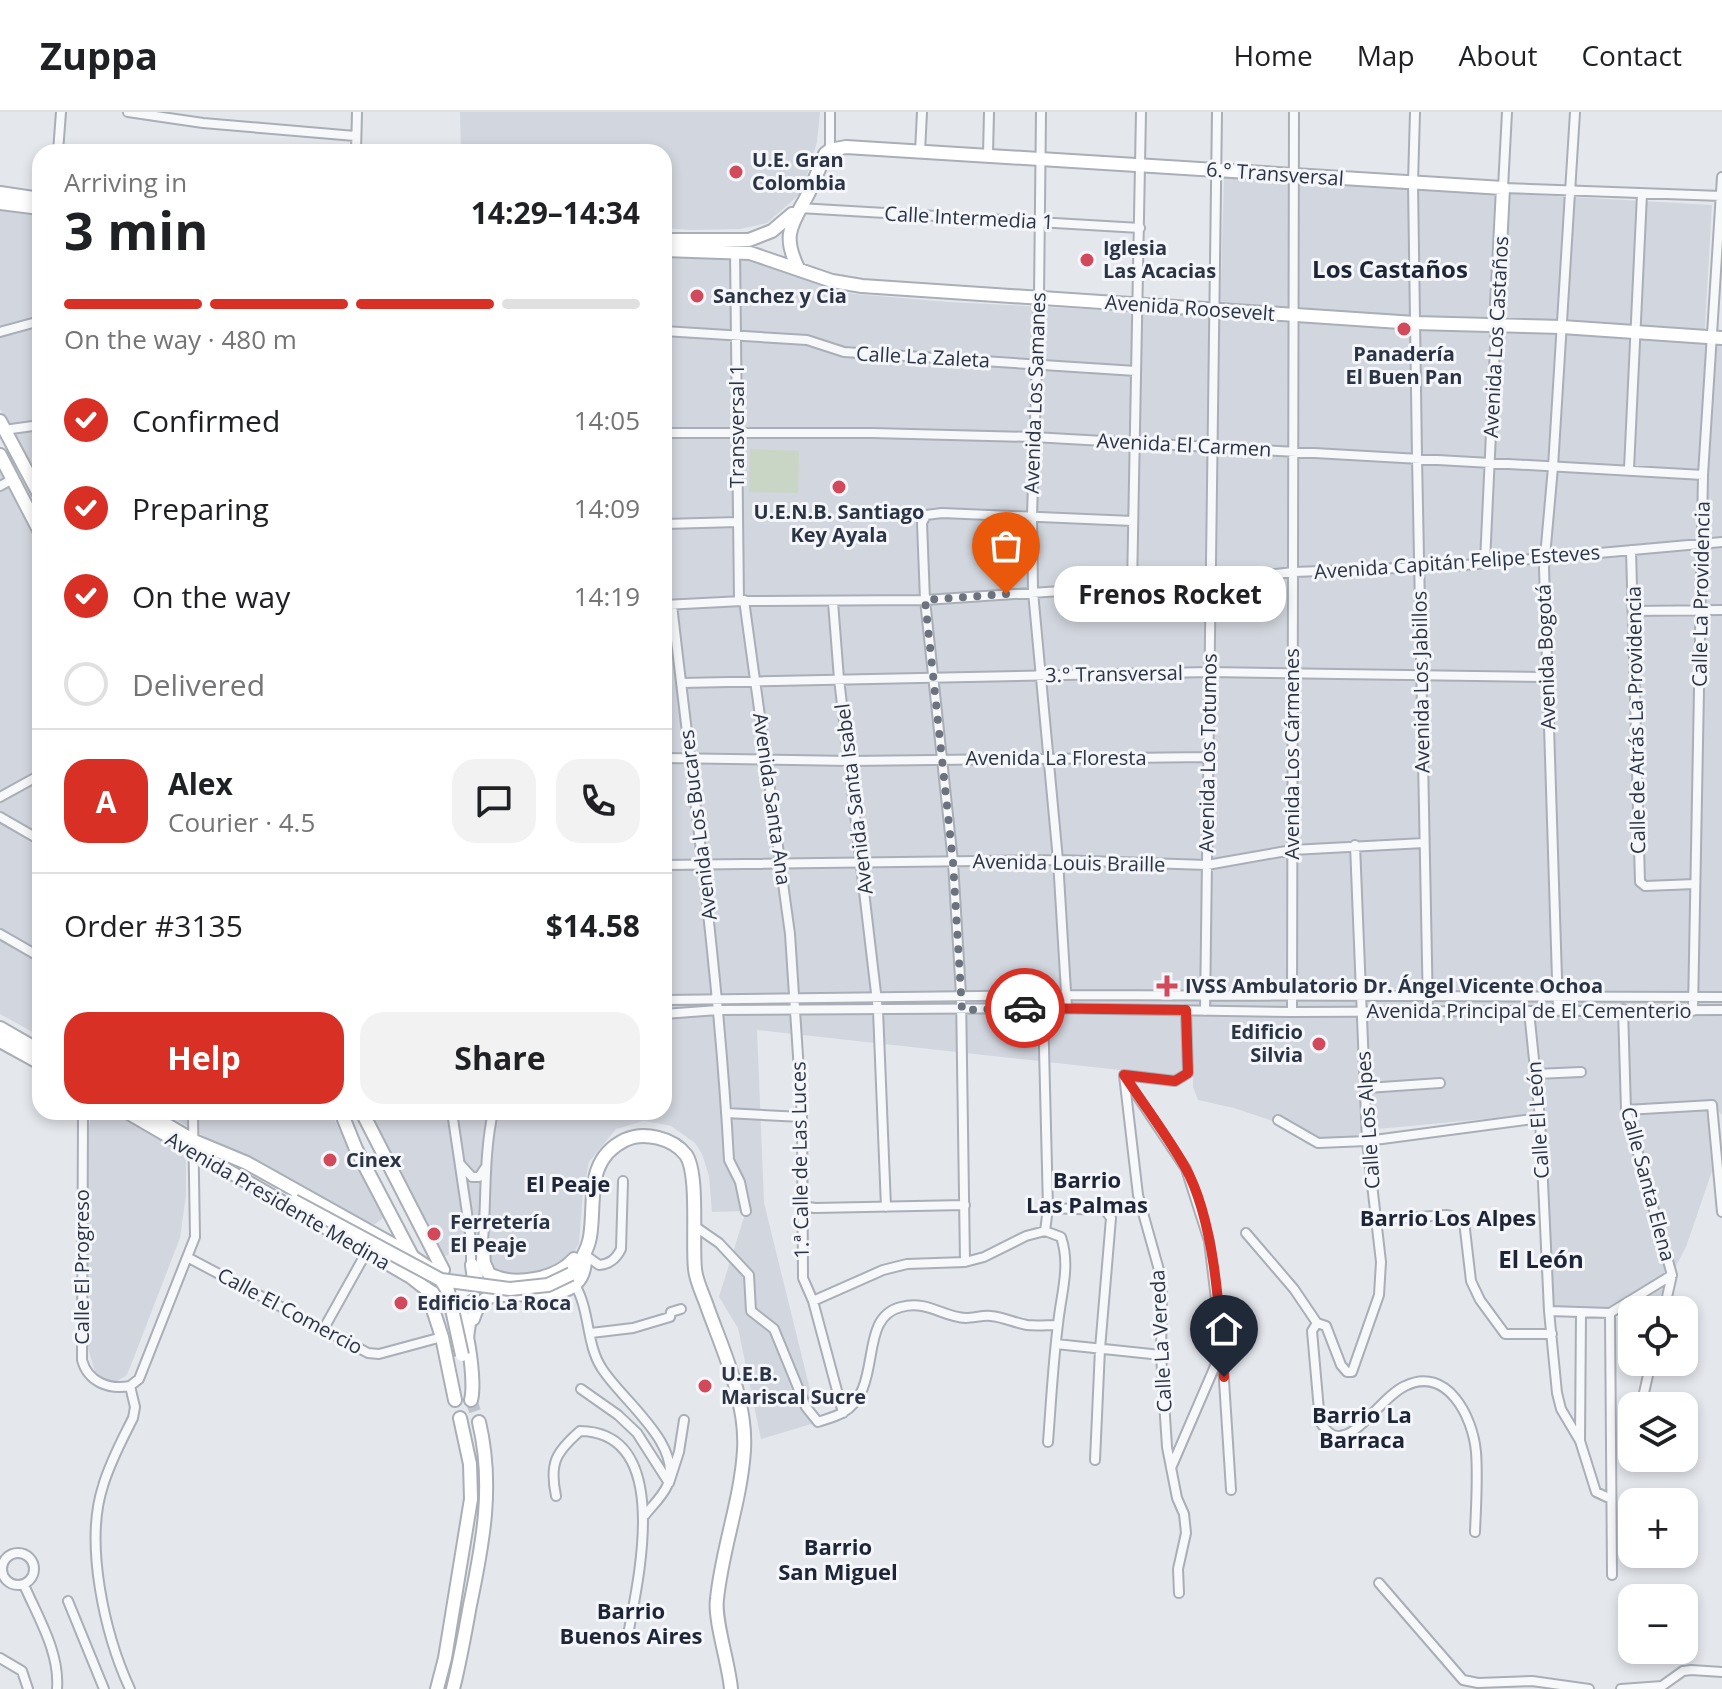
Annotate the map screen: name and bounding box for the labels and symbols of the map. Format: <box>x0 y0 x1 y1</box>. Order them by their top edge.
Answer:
place label: U.E. Gran Colombia <box>752 146 846 196</box>
street label: 6.° Transversal <box>1205 155 1345 192</box>
marker: U.E. Gran Colombia <box>727 163 745 181</box>
street label: Calle Intermedia 1 <box>884 200 1054 235</box>
place label: Iglesia Las Acacias <box>1103 234 1216 284</box>
street label: Avenida Los Castaños <box>1477 235 1514 439</box>
marker: Iglesia Las Acacias <box>1078 251 1096 269</box>
district label: Los Castaños <box>1312 252 1468 285</box>
place label: Sanchez y Cia <box>713 282 847 309</box>
marker: Sanchez y Cia <box>688 287 706 305</box>
street label: Avenida Roosevelt <box>1104 288 1276 327</box>
street label: Avenida Los Samanes <box>1017 292 1052 494</box>
marker: Panadería El Buen Pan <box>1395 320 1413 338</box>
street label: Calle La Zaleta <box>855 340 991 373</box>
place label: Panadería El Buen Pan <box>1345 340 1463 390</box>
street label: Transversal 1 <box>723 364 750 488</box>
street label: Avenida El Carmen <box>1096 426 1272 463</box>
marker: U.E.N.B. Santiago Key Ayala <box>830 478 848 496</box>
place label: U.E.N.B. Santiago Key Ayala <box>754 498 924 548</box>
street label: Calle La Providencia <box>1685 501 1716 687</box>
pin <box>972 512 1040 594</box>
street label: Avenida Capitán Felipe Esteves <box>1313 538 1601 585</box>
callout: Frenos Rocket <box>1054 566 1286 622</box>
street label: Avenida Bogotá <box>1529 584 1562 730</box>
street label: Calle de Atrás La Providencia <box>1620 586 1651 854</box>
street label: Avenida Los Jabillos <box>1405 591 1436 773</box>
street label: Avenida Los Cármenes <box>1278 648 1305 860</box>
street label: Avenida Los Totumos <box>1192 653 1223 853</box>
street label: 3.° Transversal <box>1045 659 1183 688</box>
street label: Avenida Santa Isabel <box>828 702 879 896</box>
street label: Avenida Santa Ana <box>747 711 798 887</box>
street label: Avenida Los Bucares <box>672 728 723 922</box>
street label: Avenida La Floresta <box>965 744 1147 771</box>
street label: Avenida Louis Braille <box>972 847 1166 878</box>
courier <box>985 968 1065 1048</box>
place label: IVSS Ambulatorio Dr. Ángel Vicente Ochoa <box>1185 972 1603 999</box>
marker: IVSS Ambulatorio Dr. Ángel Vicente Ochoa <box>1156 975 1178 997</box>
street label: Avenida Principal de El Cementerio <box>1367 997 1691 1024</box>
place label: Edificio Silvia <box>1230 1018 1303 1068</box>
marker: Edificio Silvia <box>1310 1035 1328 1053</box>
street label: Calle Los Alpes <box>1349 1050 1386 1190</box>
street label: Calle El León <box>1520 1060 1555 1180</box>
street label: 1.ª Calle de Las Luces <box>784 1061 815 1259</box>
street label: Calle Santa Elena <box>1615 1104 1682 1264</box>
street label: Avenida Presidente Medina <box>161 1125 395 1276</box>
place label: Cinex <box>346 1146 402 1173</box>
marker: Cinex <box>321 1151 339 1169</box>
district label: Barrio Las Palmas <box>1026 1164 1148 1219</box>
district label: El Peaje <box>526 1168 610 1198</box>
street label: Calle El Progreso <box>68 1189 95 1345</box>
district label: Barrio Los Alpes <box>1360 1202 1536 1232</box>
place label: Ferretería El Peaje <box>450 1208 551 1258</box>
marker: Ferretería El Peaje <box>425 1225 443 1243</box>
district label: El León <box>1498 1242 1584 1275</box>
street label: Calle El Comercio <box>213 1261 368 1360</box>
street label: Calle La Vereda <box>1143 1269 1178 1413</box>
place label: Edificio La Roca <box>417 1289 571 1316</box>
marker: Edificio La Roca <box>392 1294 410 1312</box>
pin <box>1190 1295 1258 1377</box>
place label: U.E.B. Mariscal Sucre <box>721 1360 866 1410</box>
marker: U.E.B. Mariscal Sucre <box>696 1377 714 1395</box>
district label: Barrio La Barraca <box>1312 1399 1412 1454</box>
district label: Barrio San Miguel <box>778 1531 898 1586</box>
district label: Barrio Buenos Aires <box>560 1595 702 1650</box>

